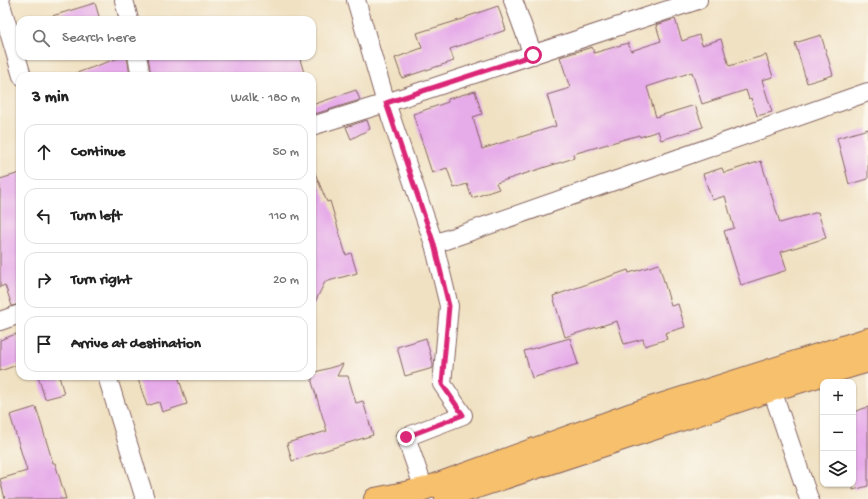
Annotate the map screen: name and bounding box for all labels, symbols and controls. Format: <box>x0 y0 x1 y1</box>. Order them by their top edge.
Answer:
search box <box>16 16 316 60</box>
icon: search <box>30 27 52 49</box>
text: Search here <box>62 29 136 47</box>
route start <box>524 46 542 64</box>
text: 3 min <box>32 88 69 108</box>
text: Walk · 180 m <box>231 91 300 106</box>
icon: ahead <box>33 141 55 163</box>
text: Continue <box>71 143 125 161</box>
text: 50 m <box>272 145 299 160</box>
icon: left <box>33 205 55 227</box>
text: Turn left <box>71 207 122 225</box>
text: 110 m <box>269 209 299 224</box>
icon: right <box>33 269 55 291</box>
text: Turn right <box>71 271 131 289</box>
text: 20 m <box>273 273 299 288</box>
icon: arrive <box>33 333 55 355</box>
text: Arrive at destination <box>71 335 201 353</box>
map controls <box>820 379 856 487</box>
button: + <box>820 379 856 415</box>
button: − <box>820 415 856 451</box>
route end <box>397 428 415 446</box>
button: layers <box>820 451 856 487</box>

